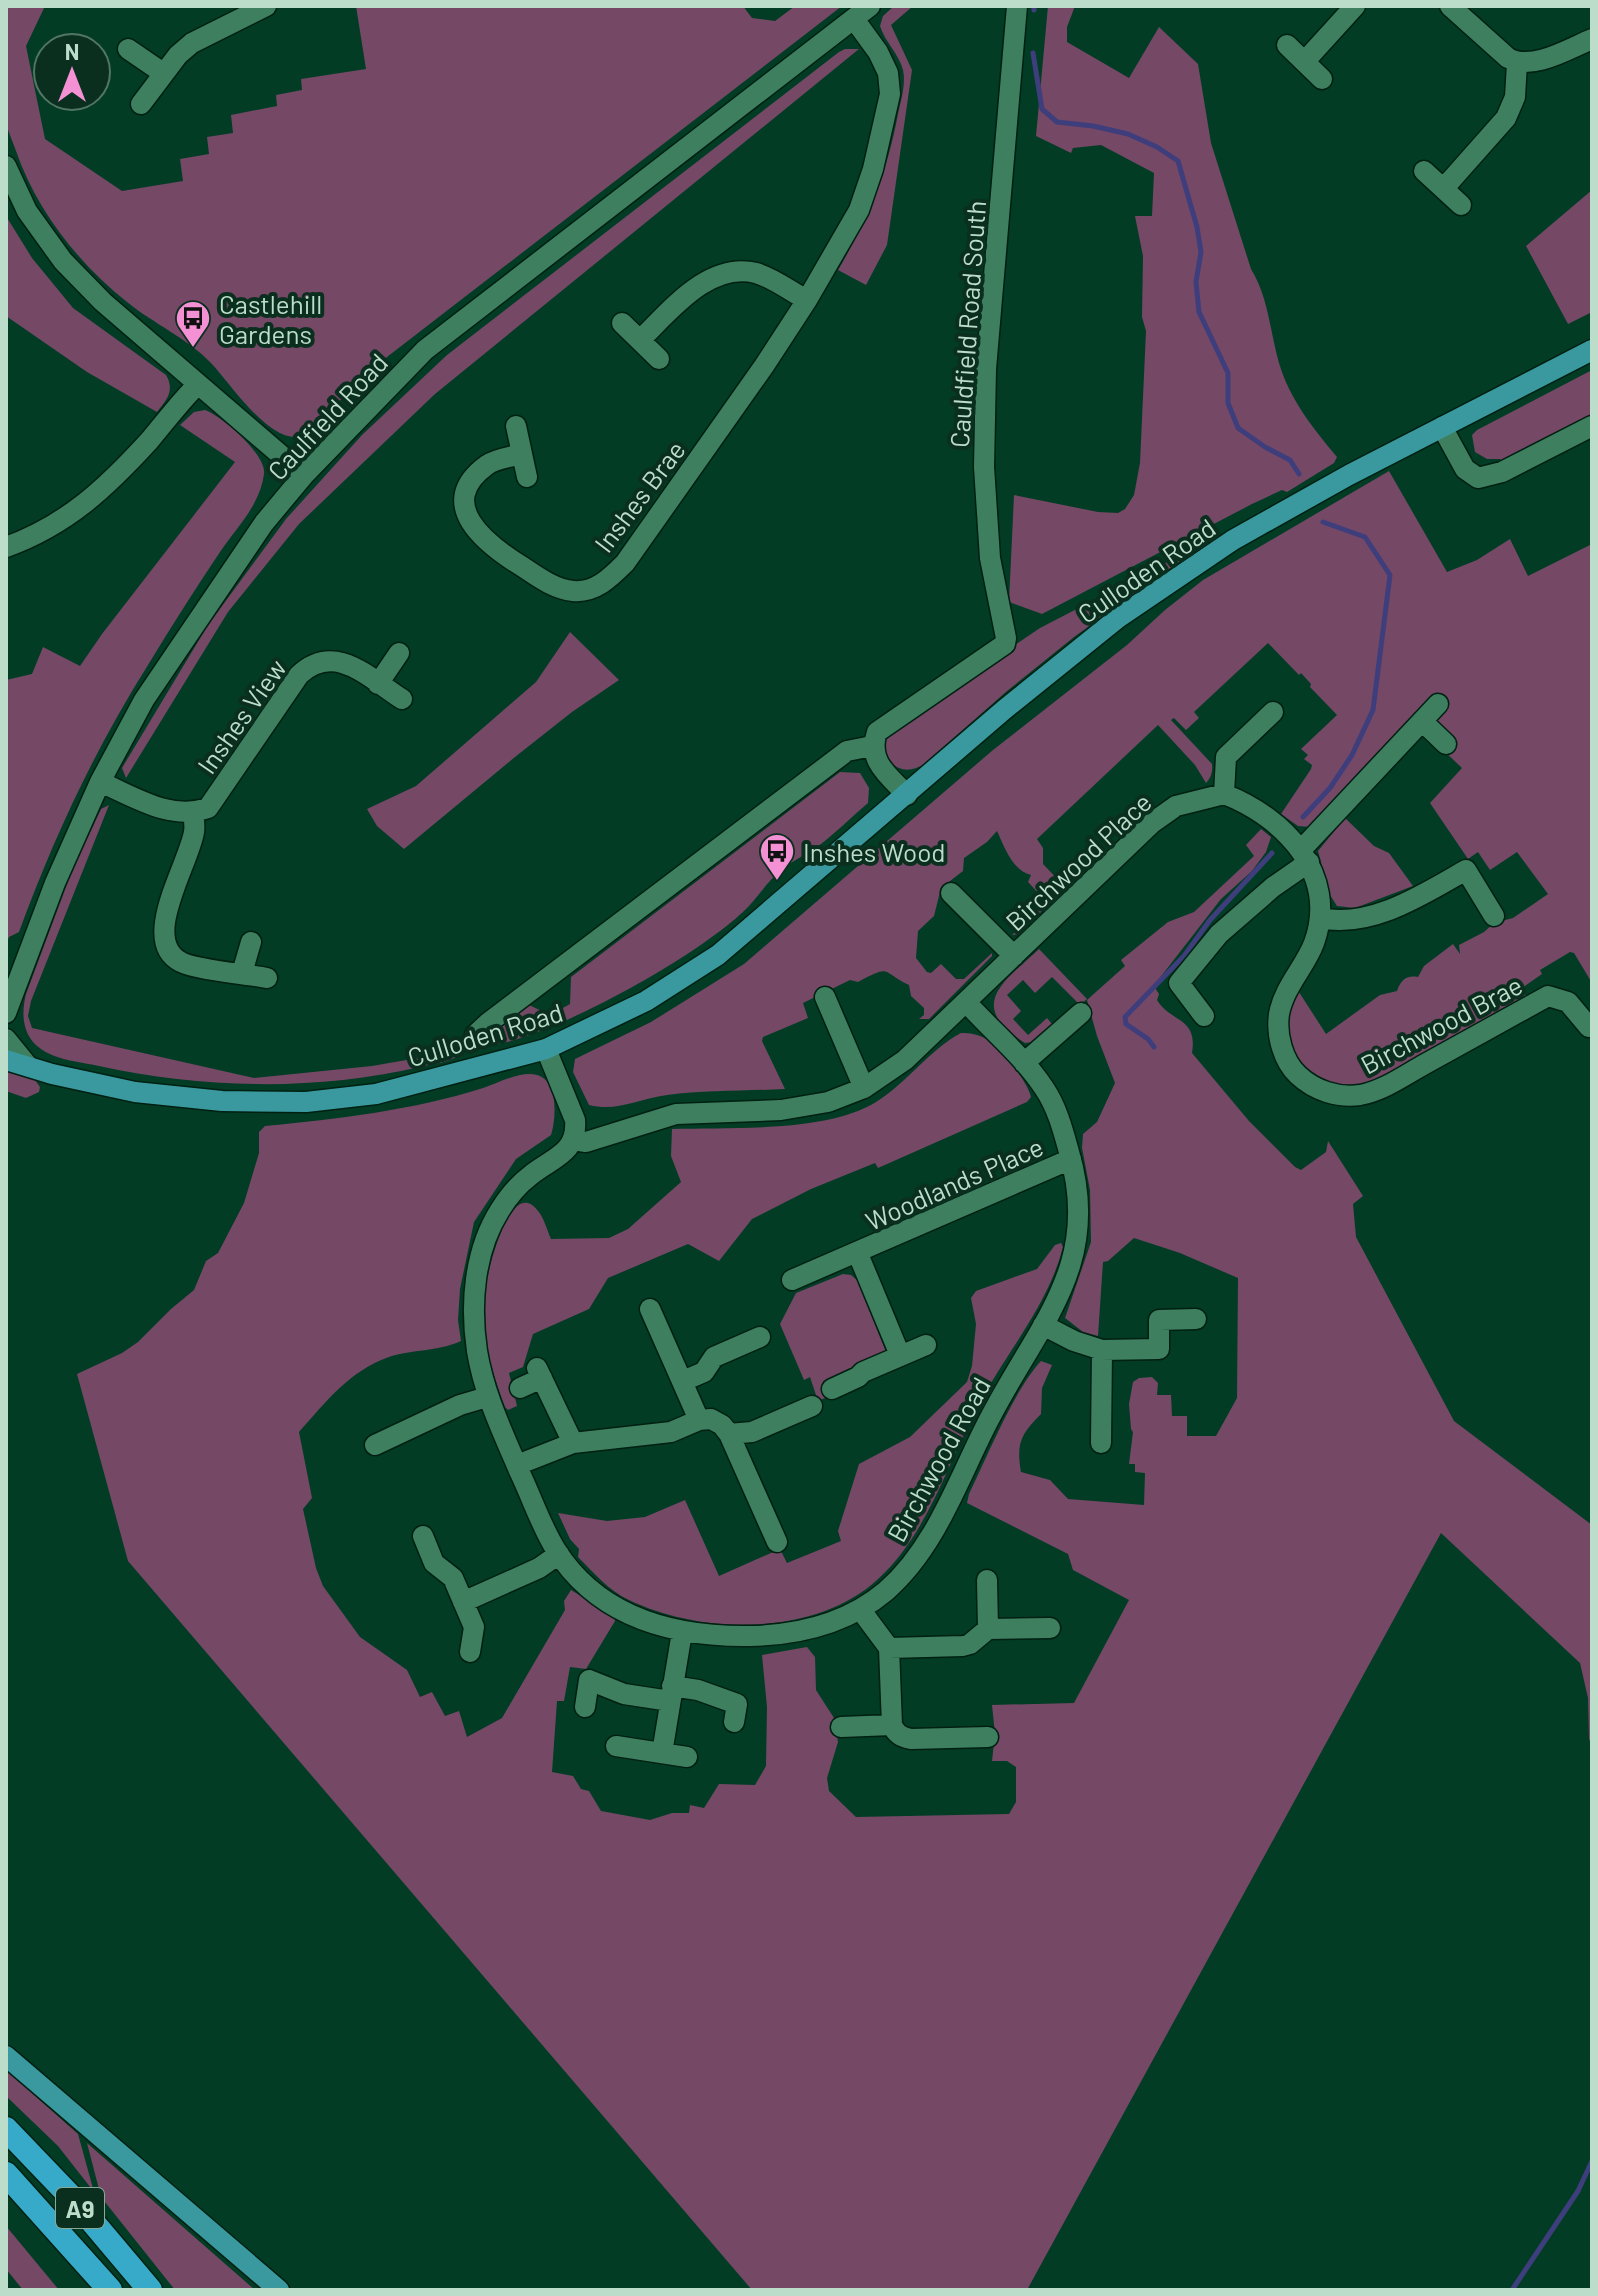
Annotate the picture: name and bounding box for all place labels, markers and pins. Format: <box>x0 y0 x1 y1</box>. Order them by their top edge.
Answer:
place label: Castlehill Gardens <box>219 288 322 349</box>
bus stop icon: Castlehill Gardens <box>174 299 212 349</box>
bus stop icon: Inshes Wood <box>758 832 796 882</box>
place label: Inshes Wood <box>803 836 946 867</box>

